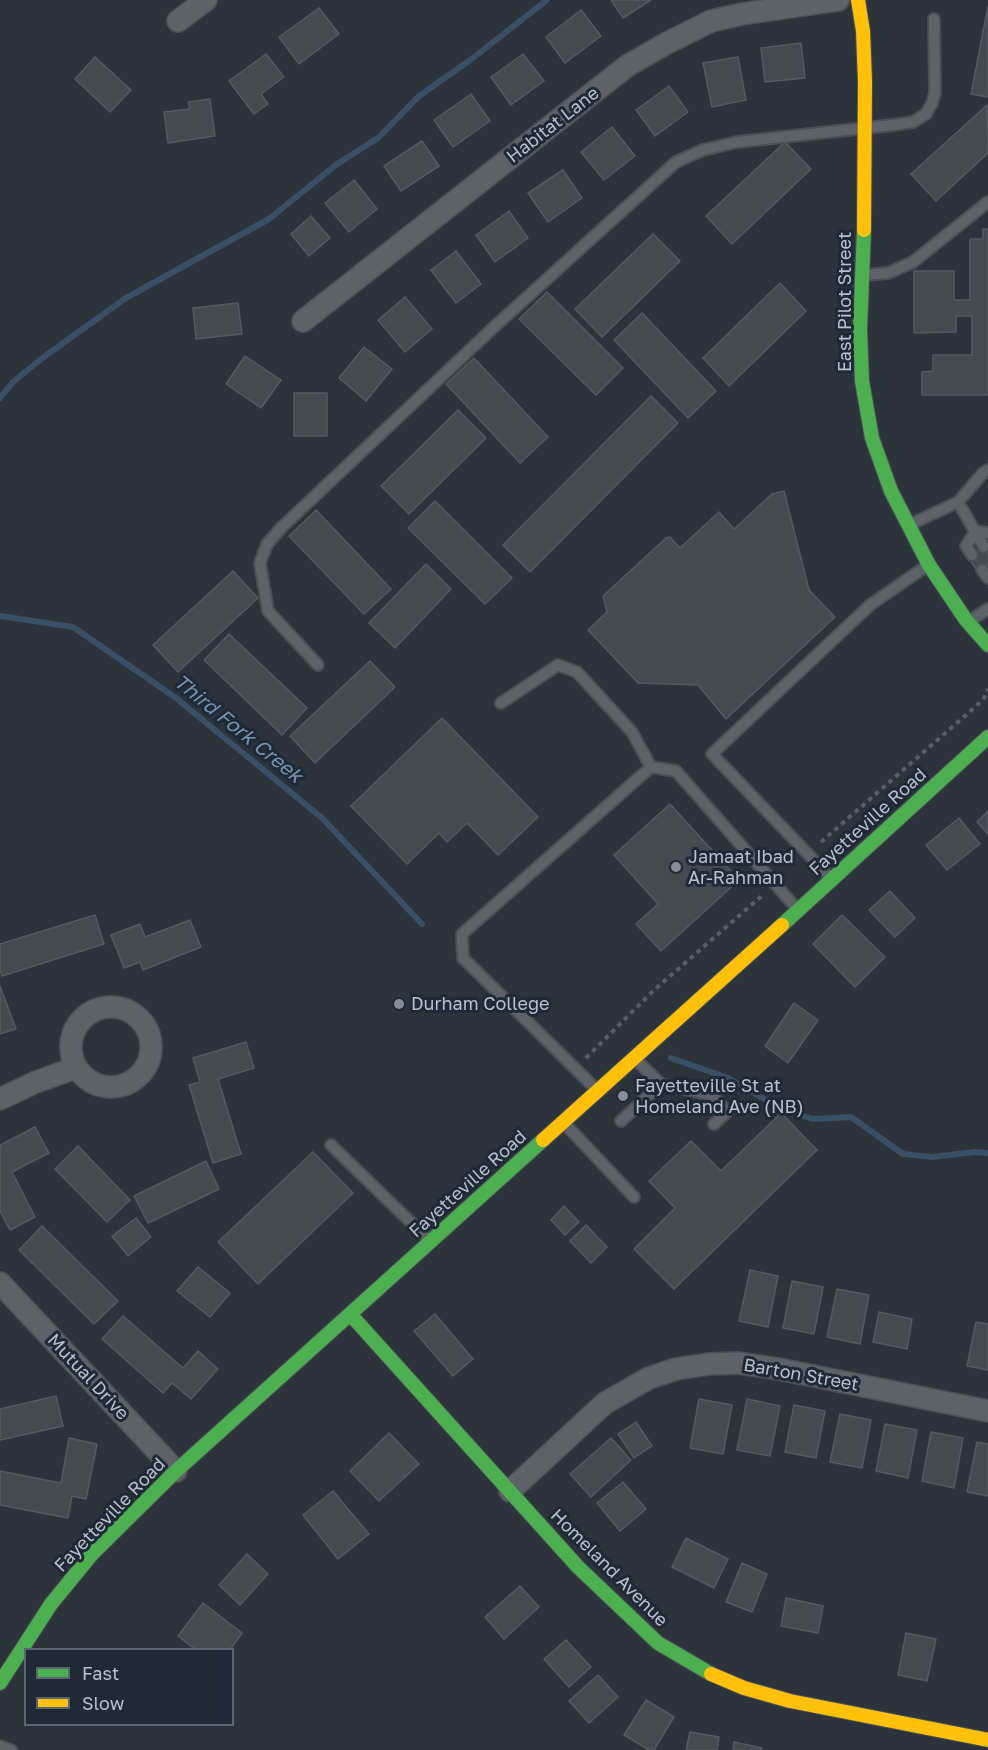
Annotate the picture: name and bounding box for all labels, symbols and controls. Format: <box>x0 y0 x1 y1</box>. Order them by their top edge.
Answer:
street label: Habitat Lane <box>503 82 603 168</box>
street label: East Pilot Street <box>834 232 856 372</box>
water label: Third Fork Creek <box>169 670 307 788</box>
street label: Fayetteville Road <box>805 764 931 880</box>
place label: Jamaat Ibad Ar-Rahman <box>688 846 794 888</box>
marker: Jamaat Ibad Ar-Rahman <box>669 860 683 874</box>
place label: Durham College <box>411 993 550 1015</box>
marker: Durham College <box>392 997 406 1011</box>
place label: Fayetteville St at Homeland Ave (NB) <box>635 1075 803 1118</box>
marker: Fayetteville St at Homeland Ave (NB) <box>616 1089 630 1103</box>
street label: Fayetteville Road <box>405 1126 531 1242</box>
street label: Mutual Drive <box>43 1330 133 1424</box>
street label: Barton Street <box>742 1354 860 1396</box>
street label: Fayetteville Road <box>50 1454 170 1576</box>
street label: Homeland Avenue <box>546 1505 672 1631</box>
legend <box>24 1648 234 1726</box>
text: Fast <box>82 1662 119 1684</box>
text: Slow <box>82 1692 124 1714</box>

